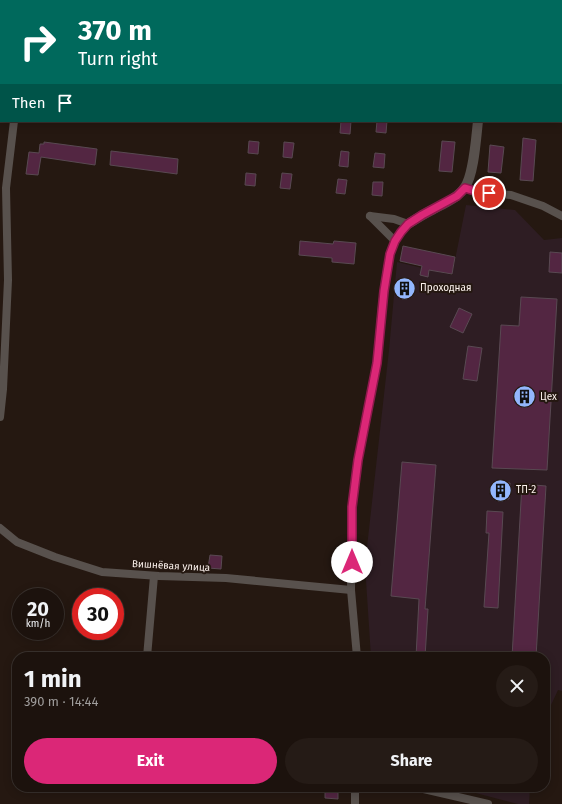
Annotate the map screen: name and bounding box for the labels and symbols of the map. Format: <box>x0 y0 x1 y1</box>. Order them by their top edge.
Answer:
pin <box>472 176 506 210</box>
building icon: Проходная <box>391 275 417 301</box>
place label: Проходная <box>420 282 471 294</box>
building icon: Цех <box>511 384 537 410</box>
place label: Цех <box>540 391 557 403</box>
building icon: ТП-2 <box>488 477 514 503</box>
place label: ТП-2 <box>516 484 536 496</box>
position arrow <box>331 541 373 583</box>
street label: Вишнёвая улица <box>132 557 211 574</box>
speed limit sign: 30 <box>72 588 124 640</box>

